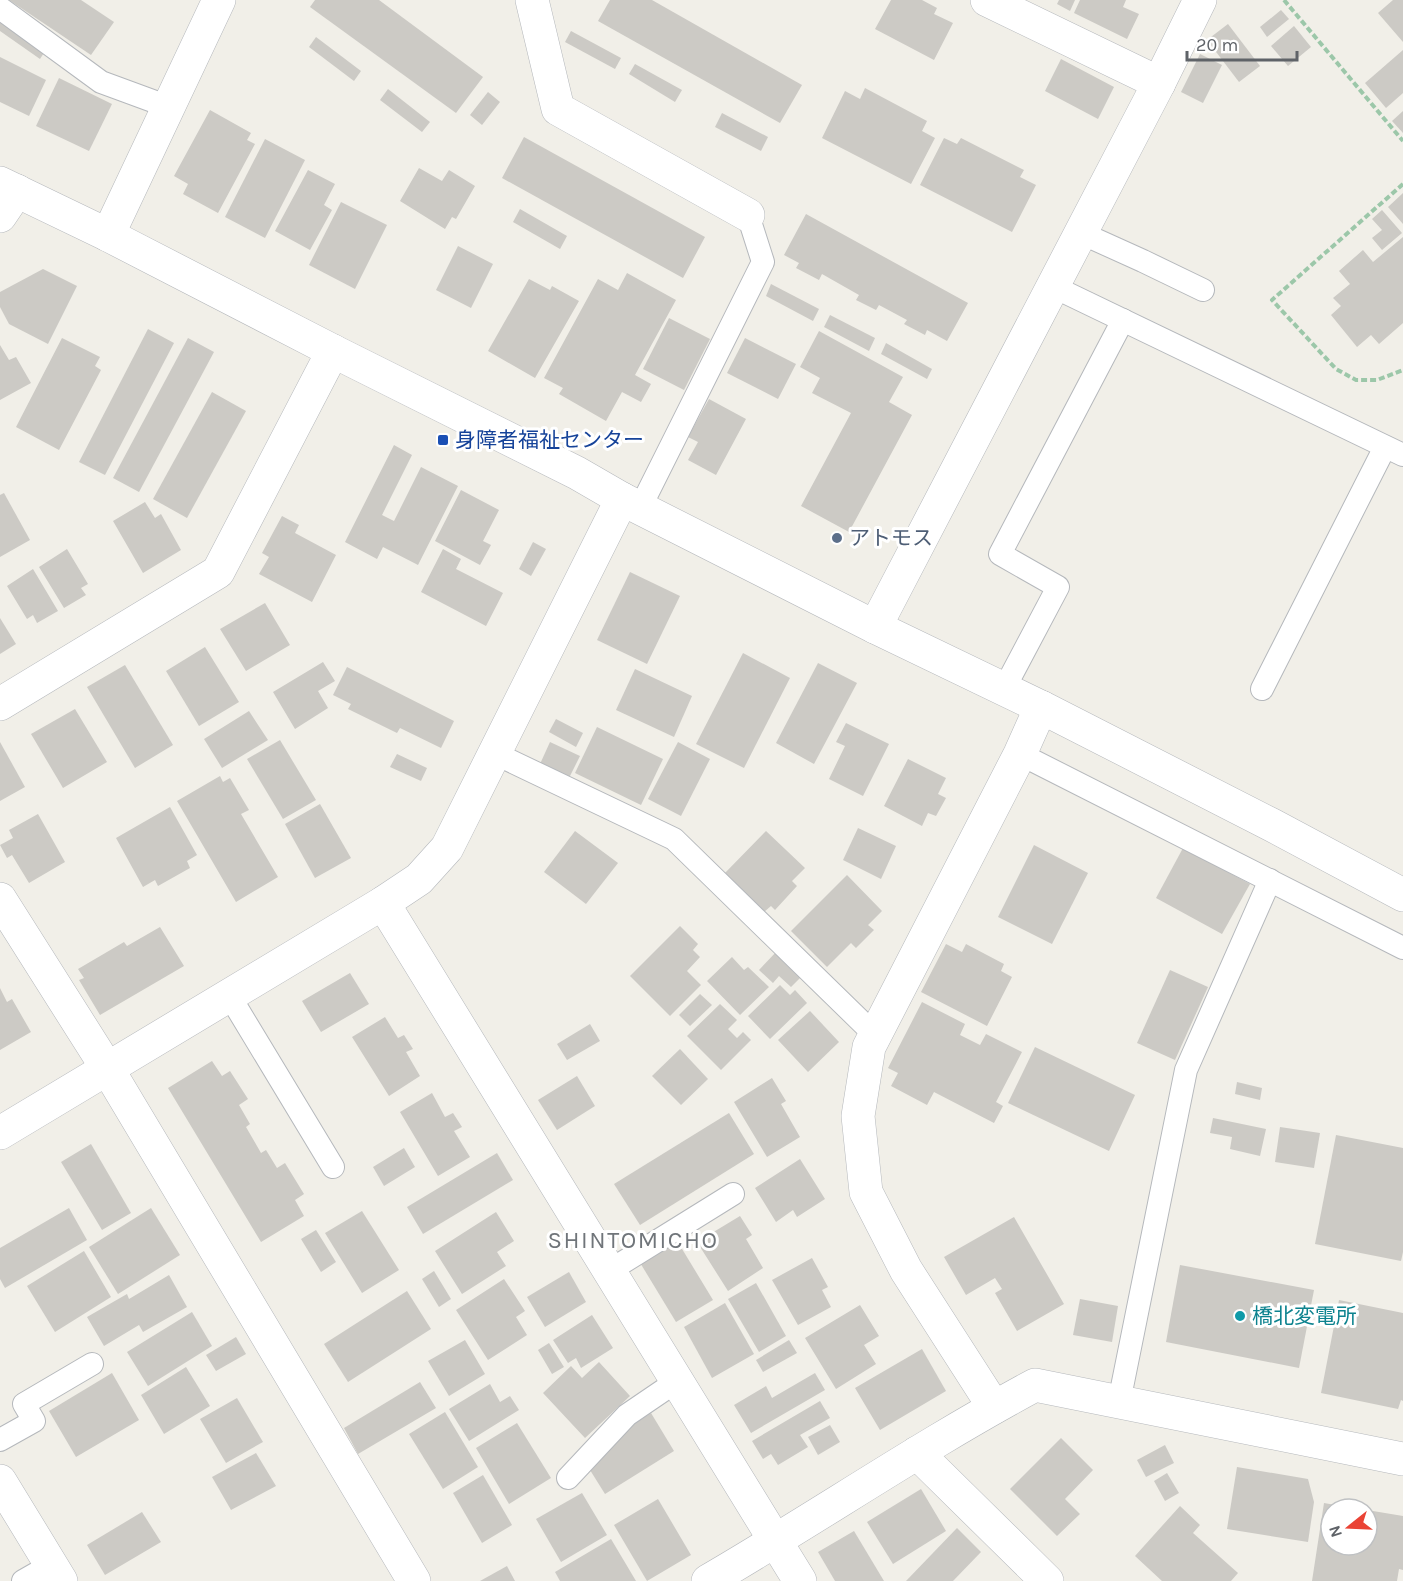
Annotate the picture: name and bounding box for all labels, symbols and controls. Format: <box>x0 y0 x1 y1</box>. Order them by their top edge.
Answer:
scale bar <box>1187 24 1296 62</box>
text: 20 m <box>1196 34 1238 56</box>
place label: 身障者福祉センター <box>455 428 644 452</box>
marker: 身障者福祉センター <box>436 433 450 447</box>
place label: アトモス <box>849 526 933 550</box>
marker: アトモス <box>830 531 844 545</box>
district label: SHINTOMICHO <box>548 1226 719 1254</box>
place label: 橋北変電所 <box>1252 1304 1357 1328</box>
marker: 橋北変電所 <box>1233 1309 1247 1323</box>
north arrow <box>1319 1497 1379 1557</box>
text: N <box>1324 1523 1346 1540</box>

